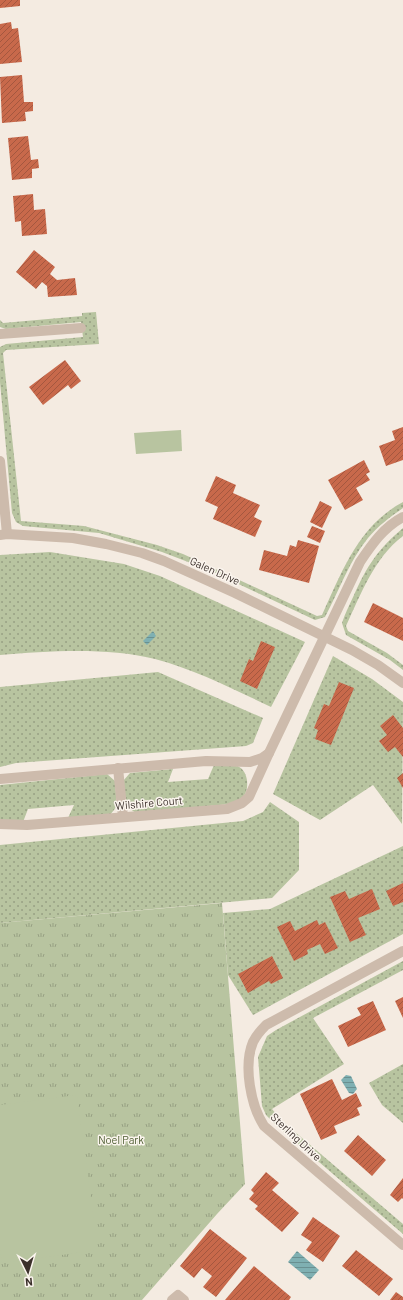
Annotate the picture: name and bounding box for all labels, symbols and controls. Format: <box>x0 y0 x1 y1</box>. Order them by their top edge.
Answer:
street label: Galen Drive <box>188 554 242 587</box>
street label: Wilshire Court <box>115 793 183 812</box>
street label: Sterling Drive <box>269 1110 324 1163</box>
park label: Noel Park <box>98 1133 144 1146</box>
north arrow <box>8 1252 48 1292</box>
text: N <box>25 1276 33 1289</box>

